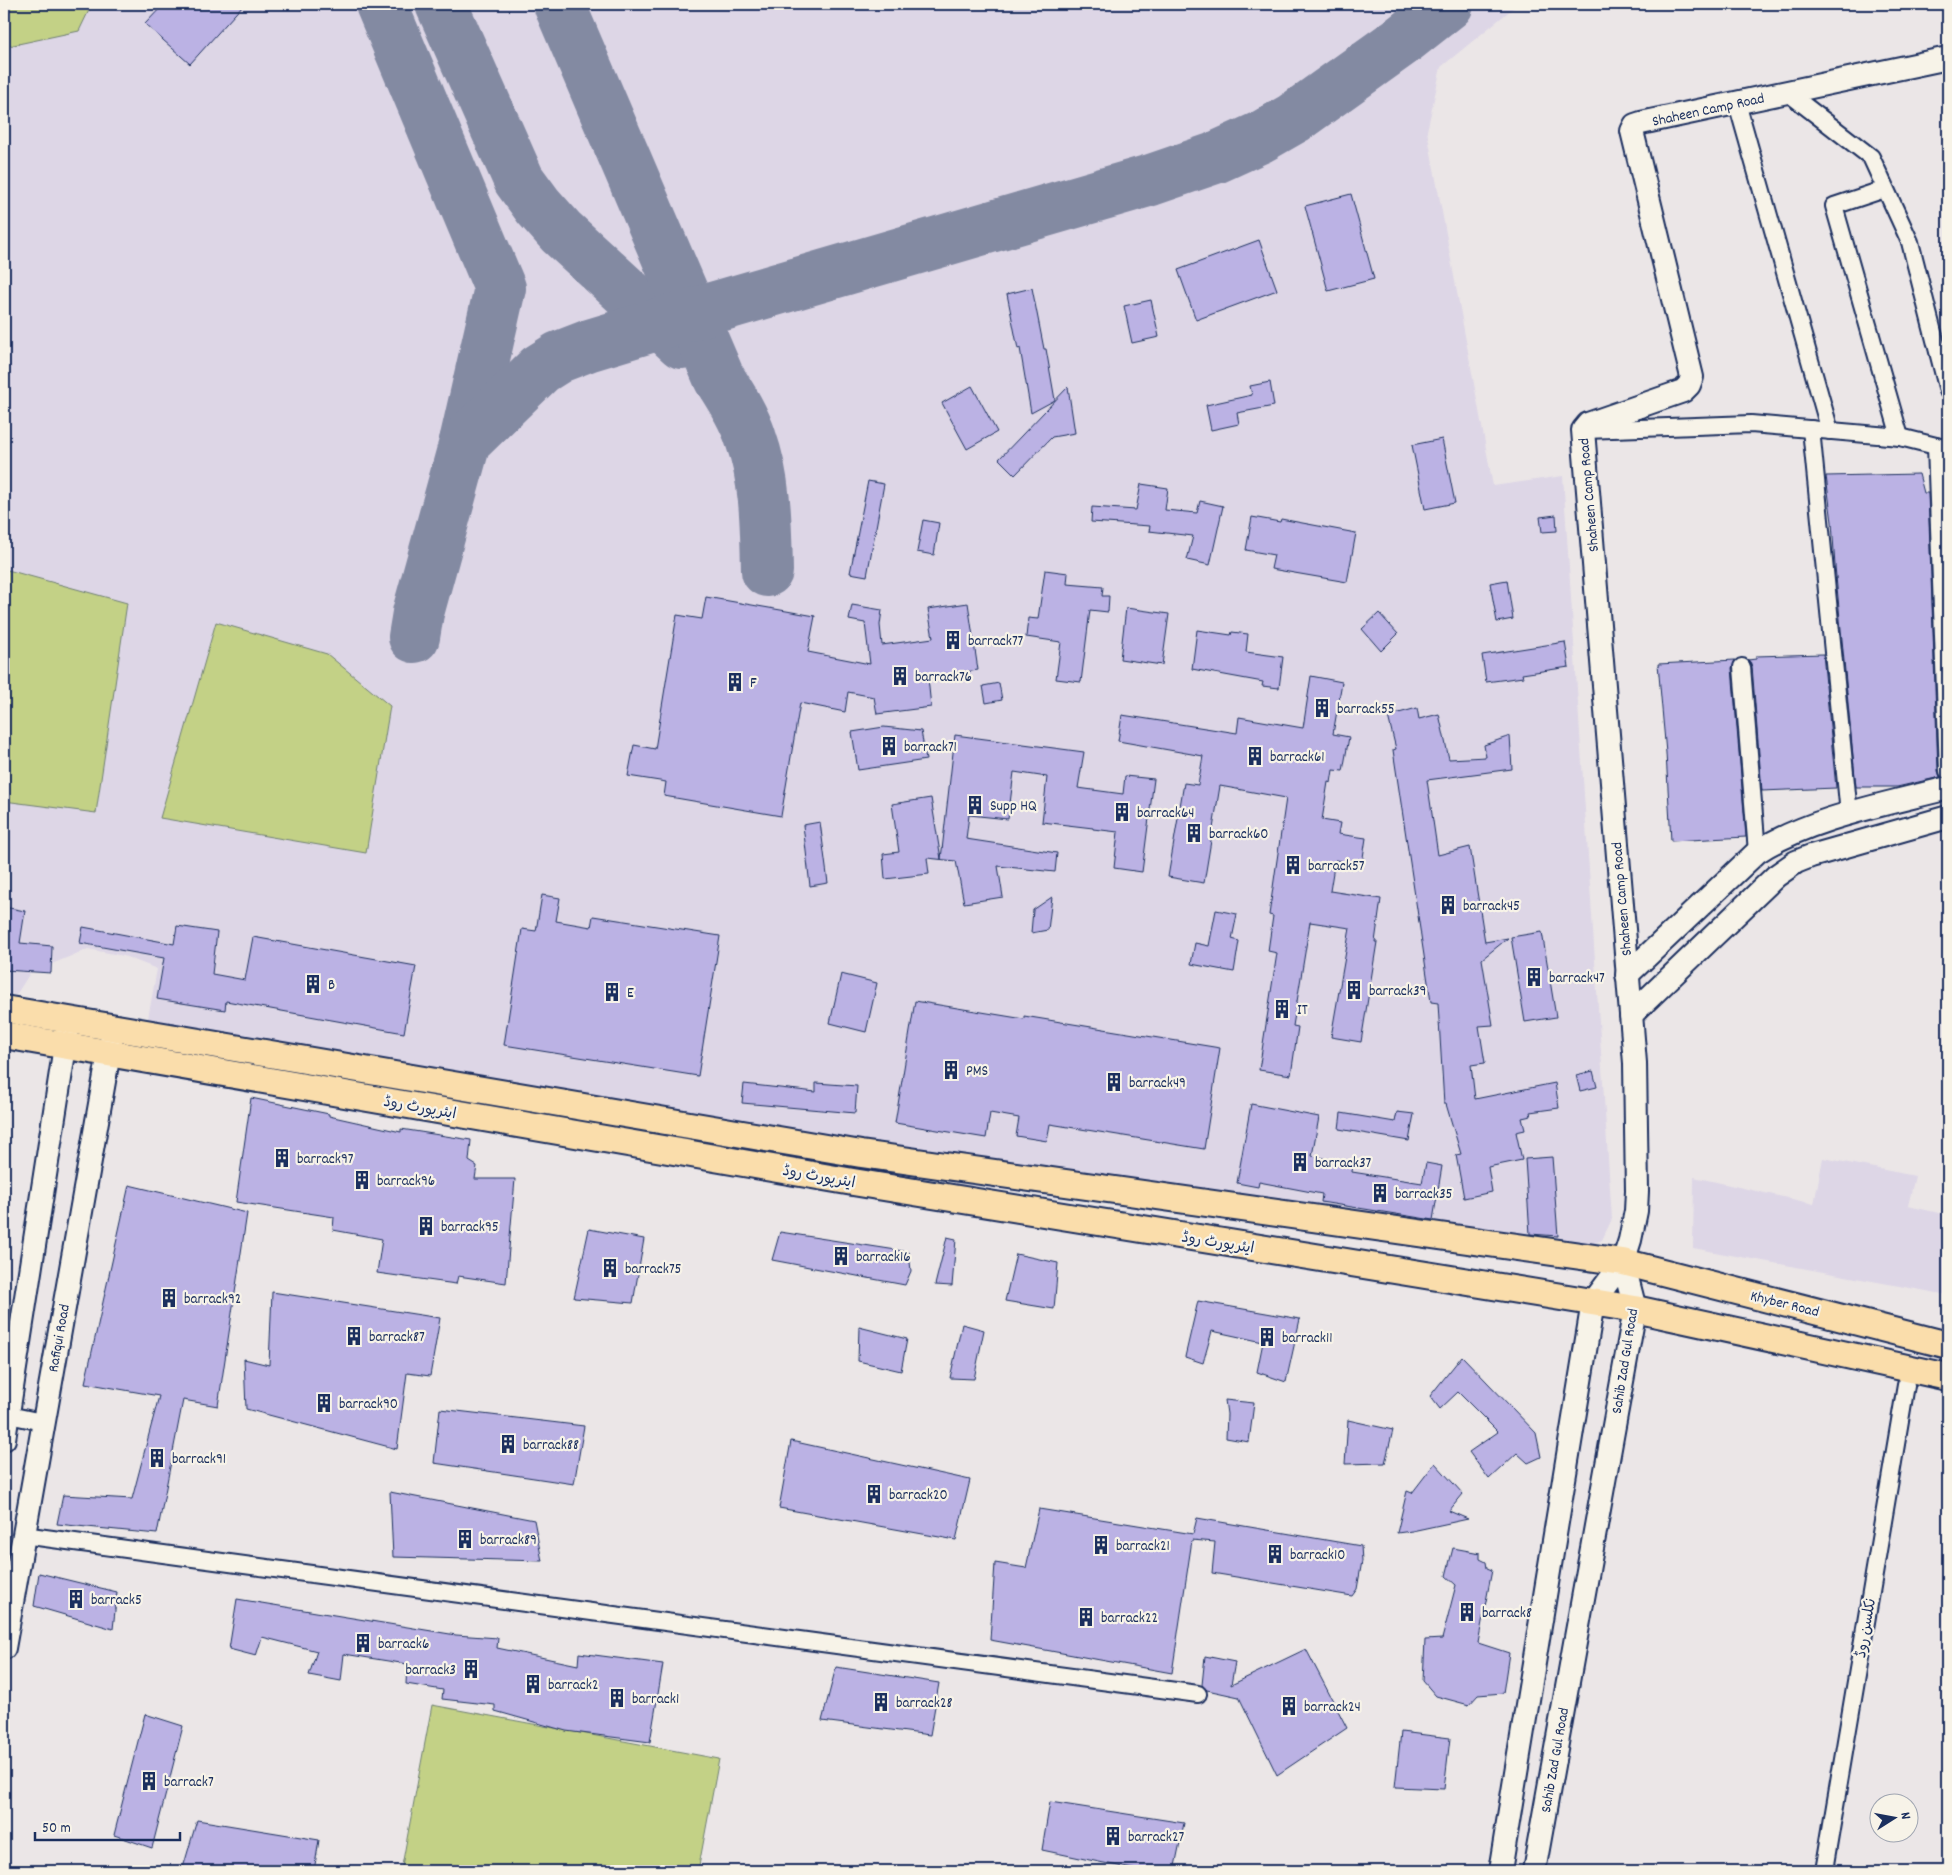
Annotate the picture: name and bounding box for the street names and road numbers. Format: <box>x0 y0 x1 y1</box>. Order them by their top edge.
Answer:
street label: Shaheen Camp Road <box>1650 88 1767 134</box>
street label: Shaheen Camp Road <box>1574 437 1606 553</box>
street label: Shaheen Camp Road <box>1607 841 1639 957</box>
street label: ایئرپورٹ روڈ <box>382 1092 458 1126</box>
street label: ایئرپورٹ روڈ <box>781 1161 857 1195</box>
street label: ایئرپورٹ روڈ <box>1180 1227 1256 1261</box>
street label: Khyber Road <box>1748 1286 1821 1324</box>
street label: Rafiqui Road <box>43 1303 77 1374</box>
street label: Sahib Zad Gul Road <box>1607 1307 1645 1416</box>
street label: نکلسن روڈ <box>1851 1597 1883 1660</box>
street label: Sahib Zad Gul Road <box>1536 1706 1576 1815</box>

